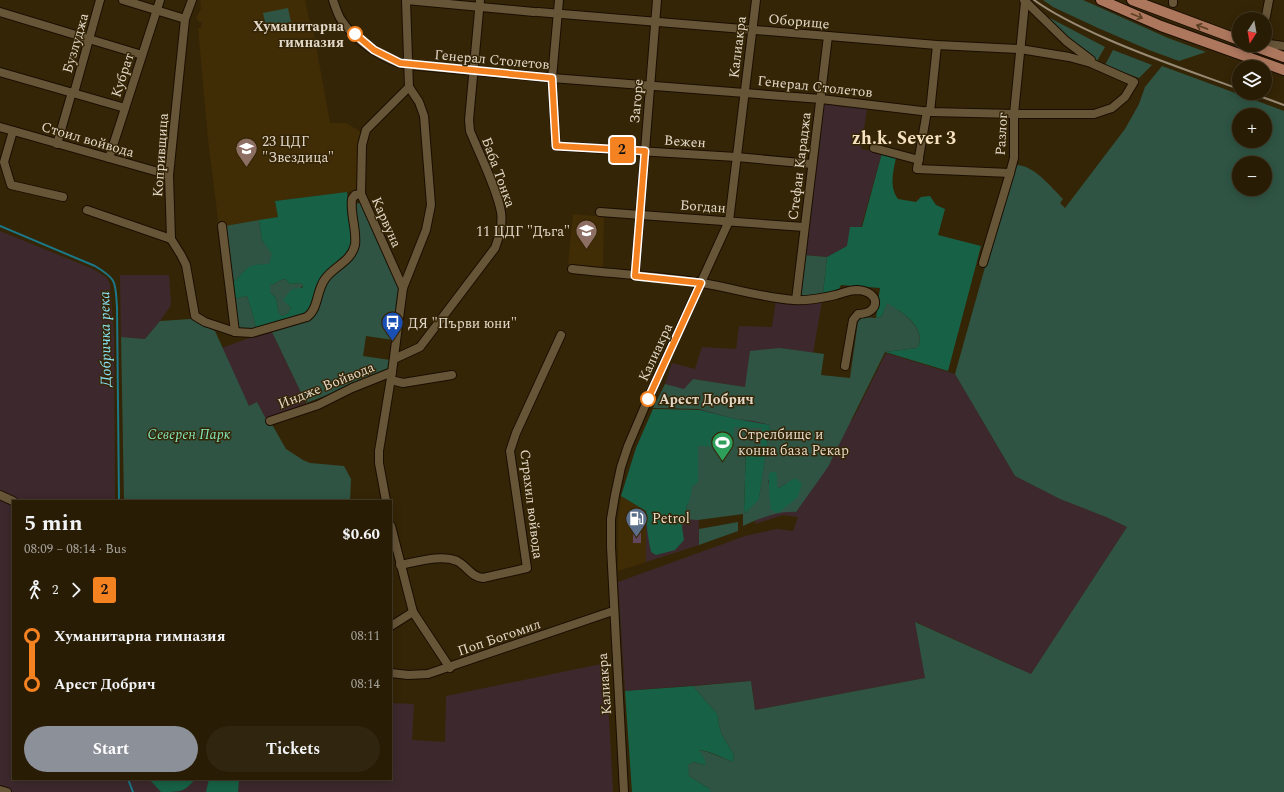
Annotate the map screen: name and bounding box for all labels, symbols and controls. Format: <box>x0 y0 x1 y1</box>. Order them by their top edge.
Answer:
street label: Оборище <box>768 8 831 35</box>
street label: Бузлуджа <box>57 10 94 76</box>
north arrow <box>1232 12 1272 52</box>
map controls <box>1232 12 1272 196</box>
one-way arrow <box>1130 13 1142 21</box>
street label: Калиакра <box>723 15 752 79</box>
place label: Хуманитарна гимназия <box>253 16 345 53</box>
one-way arrow <box>1196 23 1209 30</box>
marker: Хуманитарна гимназия <box>347 26 363 42</box>
street label: Генерал Столетов <box>434 44 550 75</box>
street label: Кубрат <box>105 50 140 100</box>
button: layers <box>1232 60 1272 100</box>
street label: Генерал Столетов <box>756 70 873 103</box>
street label: Загоре <box>624 78 649 124</box>
button: + <box>1232 108 1272 148</box>
street label: Стефан Караджа <box>782 111 817 221</box>
street label: Копривщица <box>147 112 174 198</box>
street label: Разлог <box>990 112 1013 156</box>
street label: Стоил войвода <box>39 116 137 163</box>
district label: zh.k. Sever 3 <box>852 125 956 152</box>
street label: Вежен <box>663 130 706 153</box>
place label: 23 ЦДГ "Звездица" <box>262 131 334 168</box>
street label: Баба Тонка <box>476 134 521 210</box>
school or university icon: 23 ЦДГ "Звездица" <box>234 136 260 169</box>
line badge: 2 <box>609 137 635 163</box>
text: 2 <box>618 139 626 160</box>
button: − <box>1232 156 1272 196</box>
street label: Карвуна <box>366 193 407 251</box>
street label: Богдан <box>679 194 727 219</box>
school or university icon: 11 ЦДГ "Дъга" <box>573 218 599 251</box>
place label: 11 ЦДГ "Дъга" <box>476 221 570 242</box>
water label: Добричка река <box>93 291 118 388</box>
bus stop icon: ДЯ "Първи юни" <box>380 310 406 343</box>
place label: ДЯ "Първи юни" <box>408 313 517 334</box>
street label: Калиакра <box>633 319 678 385</box>
street label: Индже Войвода <box>275 356 378 414</box>
place label: Арест Добрич <box>659 389 754 410</box>
marker: Арест Добрич <box>640 391 656 407</box>
park label: Северен Парк <box>148 424 231 445</box>
place label: Стрелбище и конна база Рекар <box>738 424 849 461</box>
sports icon: Стрелбище и конна база Рекар <box>709 429 735 462</box>
street label: Страхил войвода <box>514 448 549 560</box>
fuel station icon: Petrol <box>624 505 650 538</box>
text: 5 min <box>24 507 83 540</box>
place label: Petrol <box>652 508 690 529</box>
text: $0.60 <box>342 523 380 546</box>
text: 08:09 – 08:14 · Bus <box>24 539 127 559</box>
icon: walk <box>24 579 46 601</box>
icon: forward <box>65 579 87 601</box>
text: 2 <box>101 579 108 600</box>
text: 2 <box>52 580 59 600</box>
street label: Поп Богомил <box>455 613 544 662</box>
text: Хуманитарна гимназия <box>54 625 225 648</box>
text: 08:11 <box>351 626 380 646</box>
street label: Калиакра <box>592 652 617 716</box>
text: Арест Добрич <box>54 673 156 696</box>
text: 08:14 <box>351 674 380 694</box>
button: Start <box>24 726 198 772</box>
button: Tickets <box>206 726 380 772</box>

